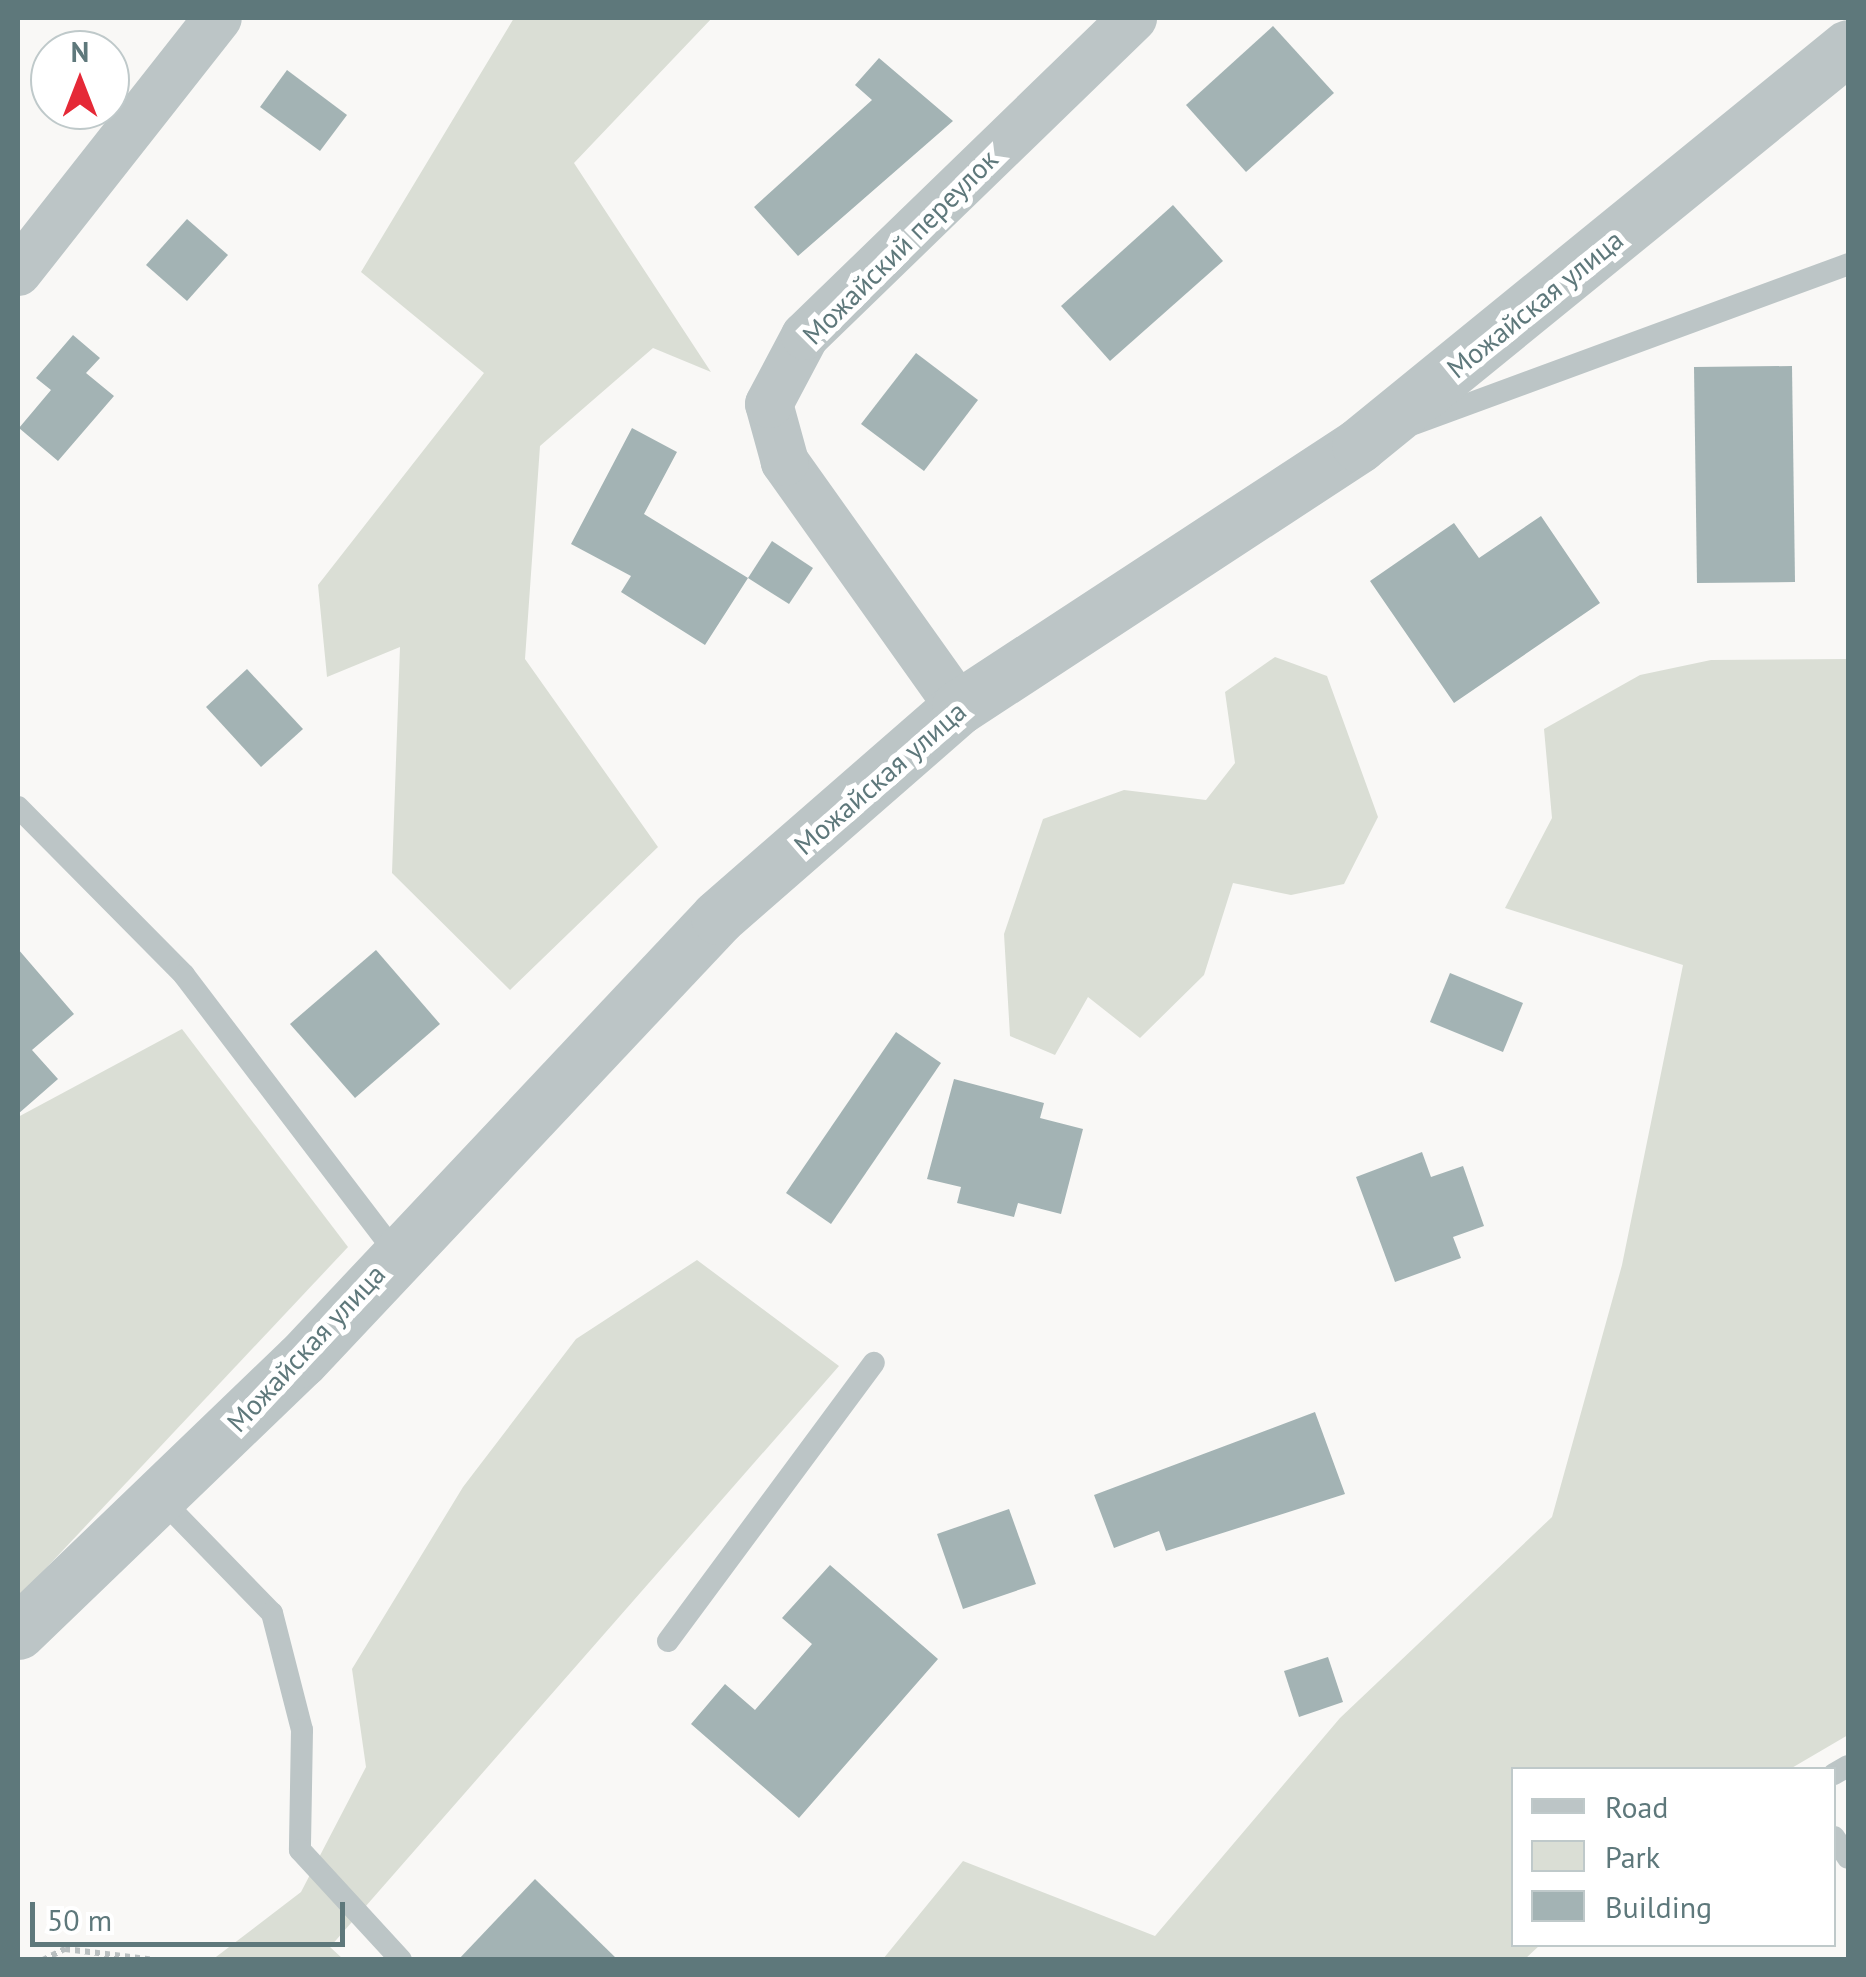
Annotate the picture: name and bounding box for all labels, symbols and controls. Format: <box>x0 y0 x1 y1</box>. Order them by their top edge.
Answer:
north arrow <box>30 30 130 130</box>
text: N <box>71 33 89 70</box>
street label: Можайский переулок <box>796 143 1004 351</box>
street label: Можайская улица <box>1440 223 1630 385</box>
street label: Можайская улица <box>787 694 973 862</box>
street label: Можайская улица <box>220 1257 392 1439</box>
legend <box>1511 1767 1836 1947</box>
text: Road <box>1605 1787 1669 1826</box>
text: Park <box>1605 1837 1660 1876</box>
scale bar <box>35 1882 350 1944</box>
text: Building <box>1605 1887 1712 1926</box>
text: 50 m <box>47 1900 112 1939</box>

